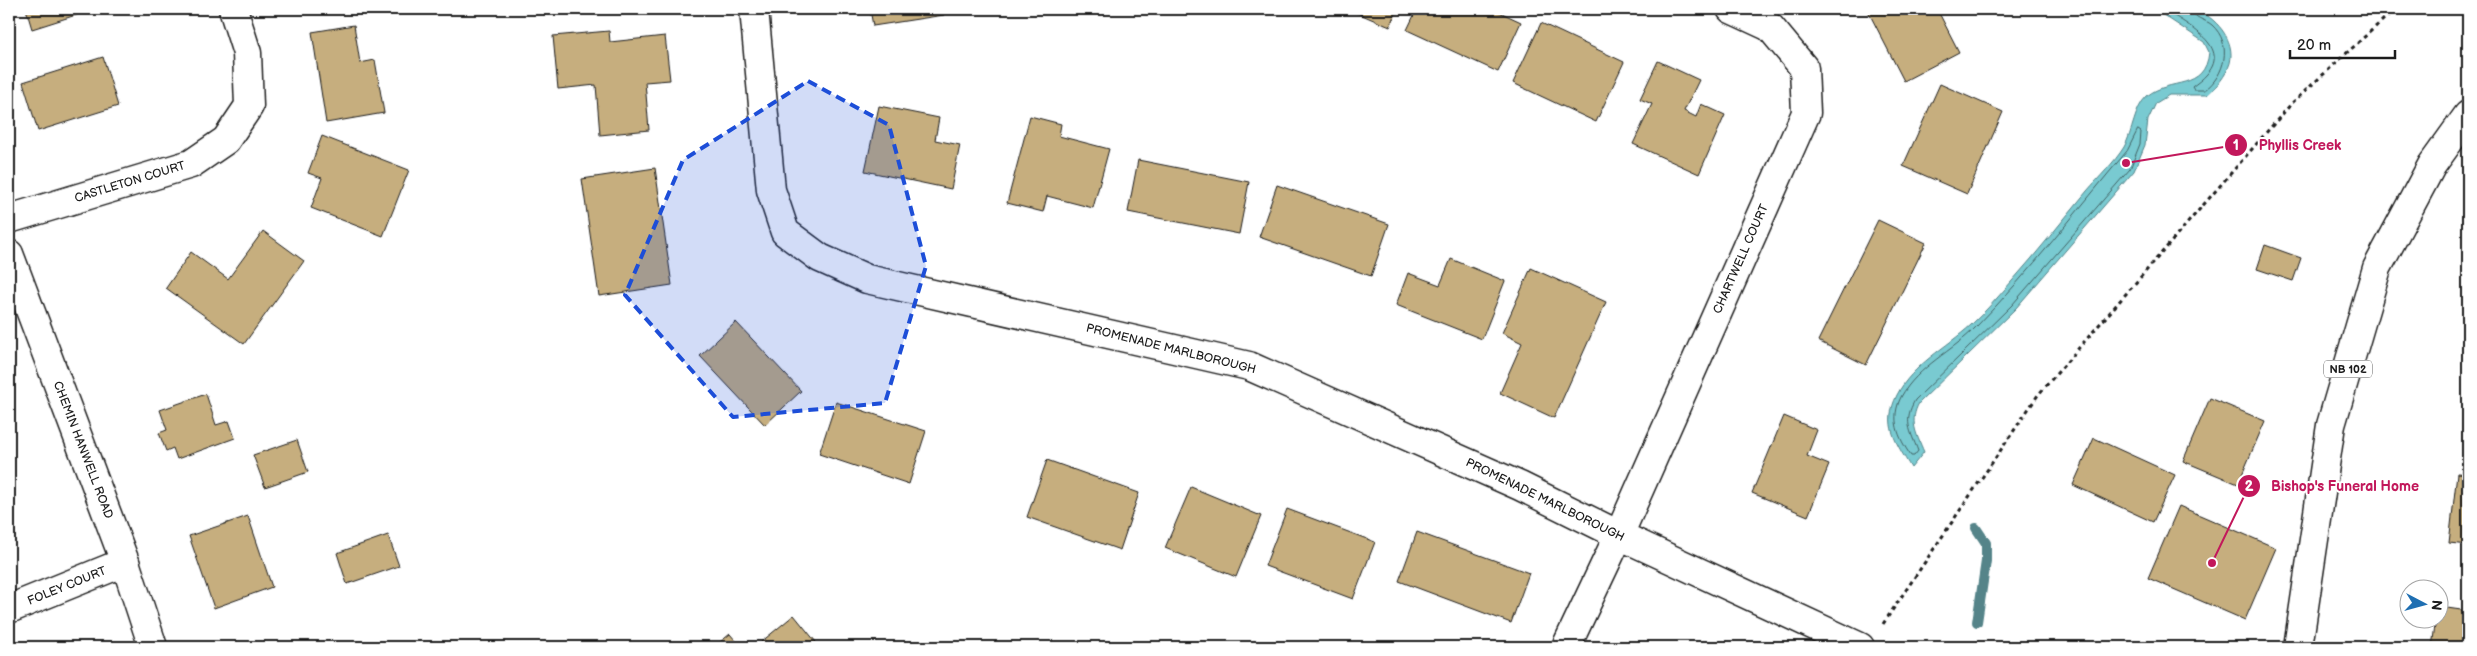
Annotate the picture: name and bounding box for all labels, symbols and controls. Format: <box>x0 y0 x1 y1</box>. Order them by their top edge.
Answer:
scale bar <box>2290 28 2394 60</box>
text: 20 m <box>2297 36 2331 55</box>
callout: Phyllis Creek <box>2224 130 2351 159</box>
text: 1 <box>2233 136 2239 155</box>
text: Phyllis Creek <box>2259 137 2342 154</box>
street label: CASTLETON COURT <box>73 158 188 206</box>
street label: CHARTWELL COURT <box>1710 201 1772 316</box>
street label: PROMENADE MARLBOROUGH <box>1085 321 1257 377</box>
road number: NB 102 <box>2324 360 2372 378</box>
street label: CHEMIN HANWELL ROAD <box>50 379 116 521</box>
street label: PROMENADE MARLBOROUGH <box>1463 455 1627 545</box>
callout: Bishop's Funeral Home <box>2236 472 2429 501</box>
text: 2 <box>2245 477 2254 496</box>
text: Bishop's Funeral Home <box>2271 478 2419 495</box>
street label: FOLEY COURT <box>25 563 109 609</box>
north arrow <box>2400 578 2450 628</box>
text: N <box>2427 599 2445 611</box>

